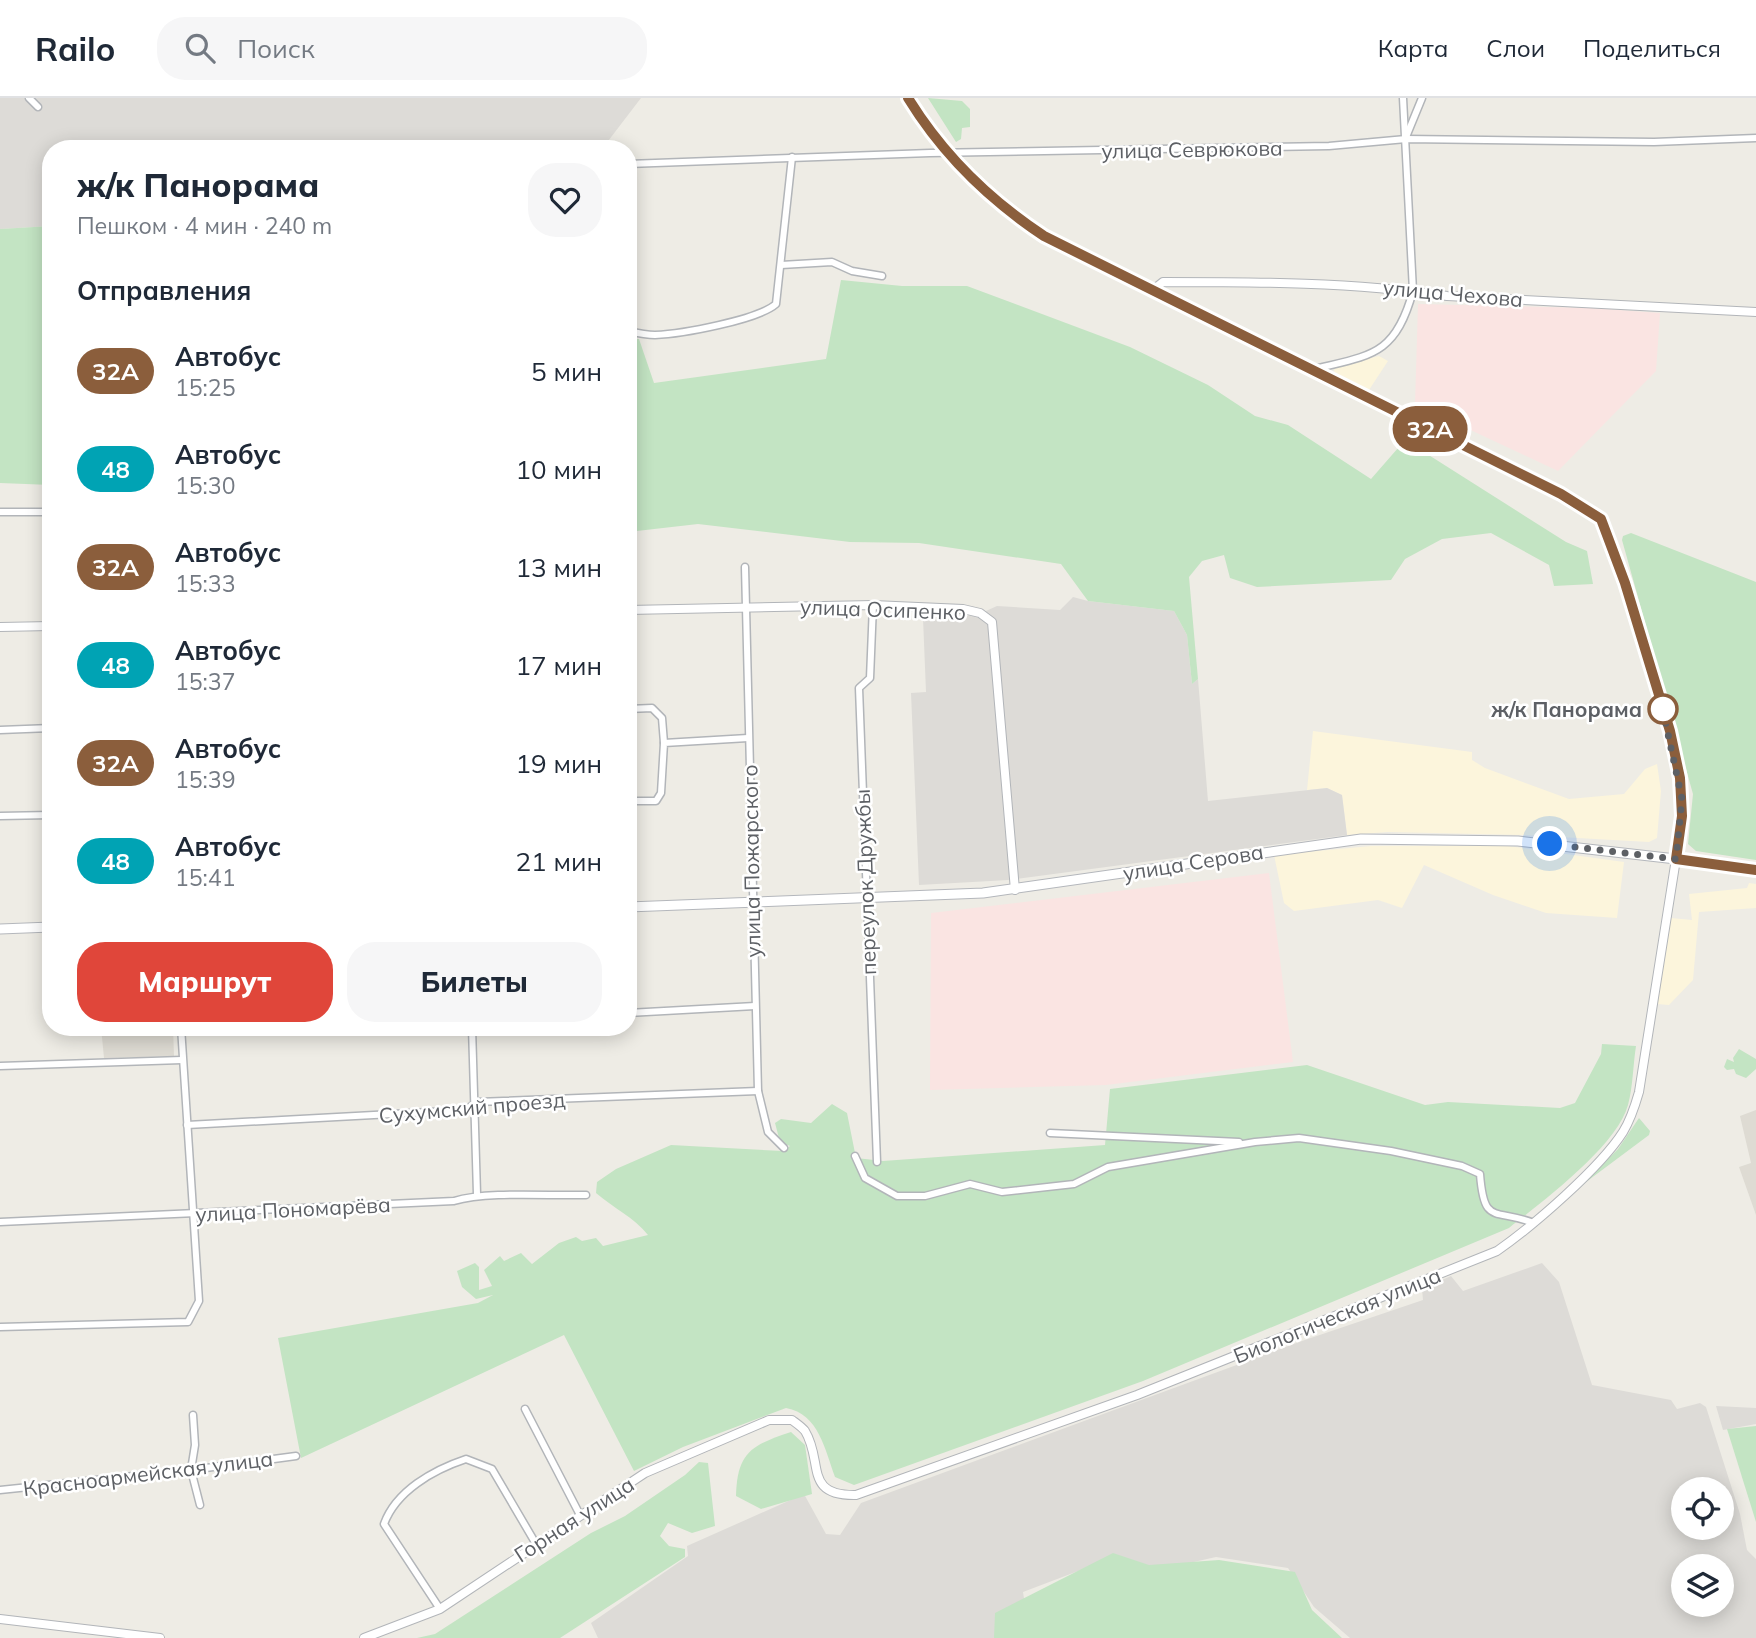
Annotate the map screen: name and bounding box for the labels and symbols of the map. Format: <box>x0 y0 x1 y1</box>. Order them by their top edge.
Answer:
street label: улица Севрюкова <box>1101 134 1283 164</box>
street label: улица Чехова <box>1382 274 1524 312</box>
line badge: 32A <box>1390 406 1470 452</box>
street label: улица Осипенко <box>800 593 966 625</box>
marker: ж/к Панорама <box>1648 694 1678 724</box>
place label: ж/к Панорама <box>1490 696 1642 722</box>
street label: улица Пожарского <box>736 764 766 958</box>
street label: переулок Дружбы <box>849 789 881 975</box>
your location <box>1532 826 1567 861</box>
street label: улица Серова <box>1121 838 1265 886</box>
street label: Сухумский проезд <box>378 1086 567 1128</box>
street label: улица Пономарёва <box>195 1191 391 1227</box>
street label: Биологическая улица <box>1229 1261 1445 1369</box>
street label: Красноармейская улица <box>22 1445 274 1501</box>
street label: Горная улица <box>509 1471 639 1567</box>

